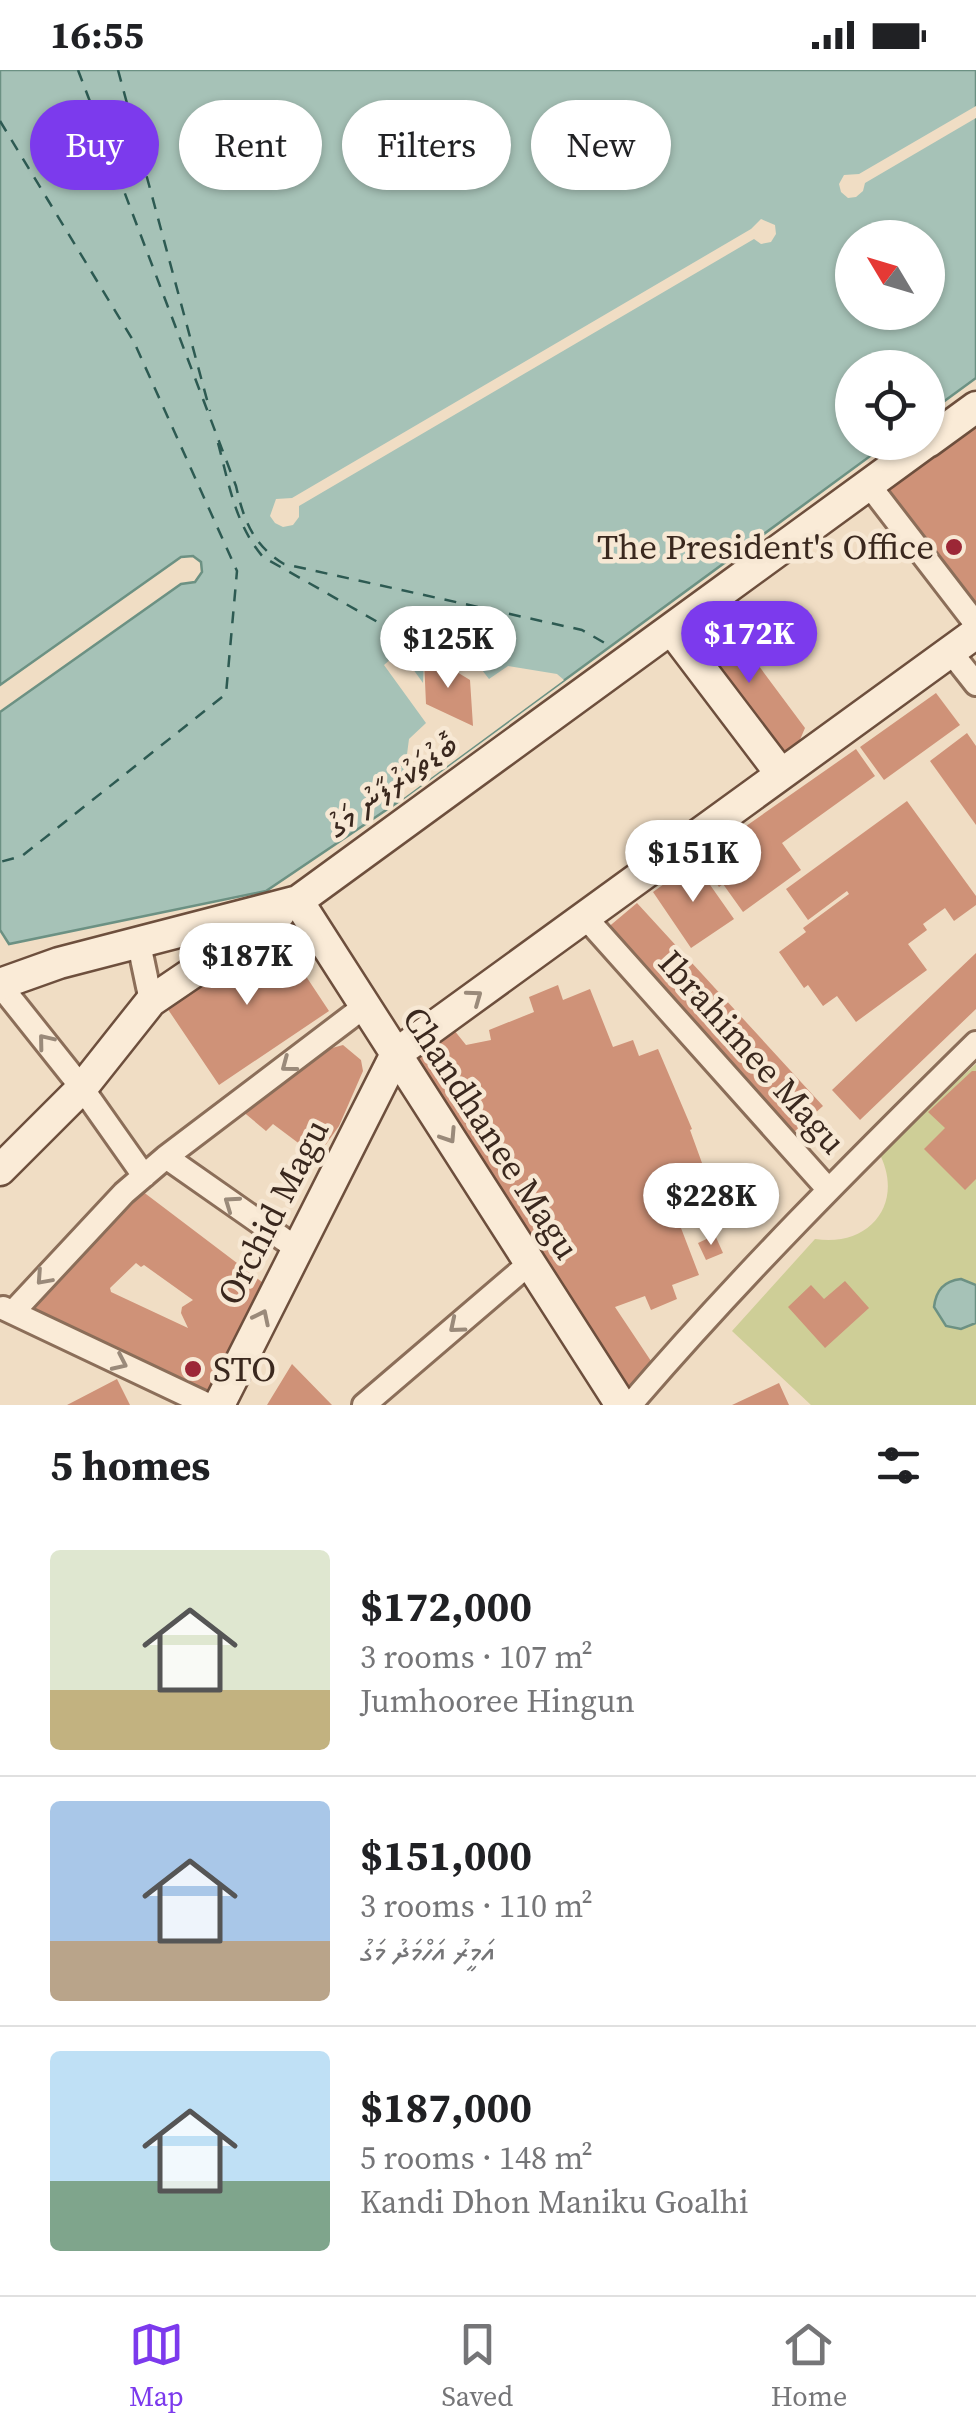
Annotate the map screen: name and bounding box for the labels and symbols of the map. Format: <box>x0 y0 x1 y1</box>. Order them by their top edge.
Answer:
north arrow <box>835 220 945 330</box>
place label: The President's Office <box>597 523 934 571</box>
marker: The President's Office <box>943 536 965 558</box>
pin: $172K <box>679 601 819 686</box>
pin: $125K <box>378 606 518 691</box>
street label: ބޮޑުތަކުރުފާނު މަގު <box>315 721 468 850</box>
pin: $151K <box>623 820 763 905</box>
pin: $187K <box>177 923 317 1008</box>
street label: Ibrahimee Magu <box>647 940 857 1164</box>
one-way arrow <box>464 991 482 1008</box>
street label: Chandhanee Magu <box>391 997 591 1269</box>
one-way arrow <box>39 1035 57 1053</box>
one-way arrow <box>281 1053 299 1070</box>
street label: Orchid Magu <box>206 1111 340 1313</box>
one-way arrow <box>436 1125 455 1143</box>
pin: $228K <box>641 1163 781 1248</box>
one-way arrow <box>224 1197 242 1214</box>
one-way arrow <box>37 1266 55 1285</box>
one-way arrow <box>249 1310 269 1328</box>
one-way arrow <box>450 1315 468 1333</box>
place label: STO <box>213 1345 276 1393</box>
one-way arrow <box>109 1351 127 1371</box>
marker: STO <box>182 1358 204 1380</box>

